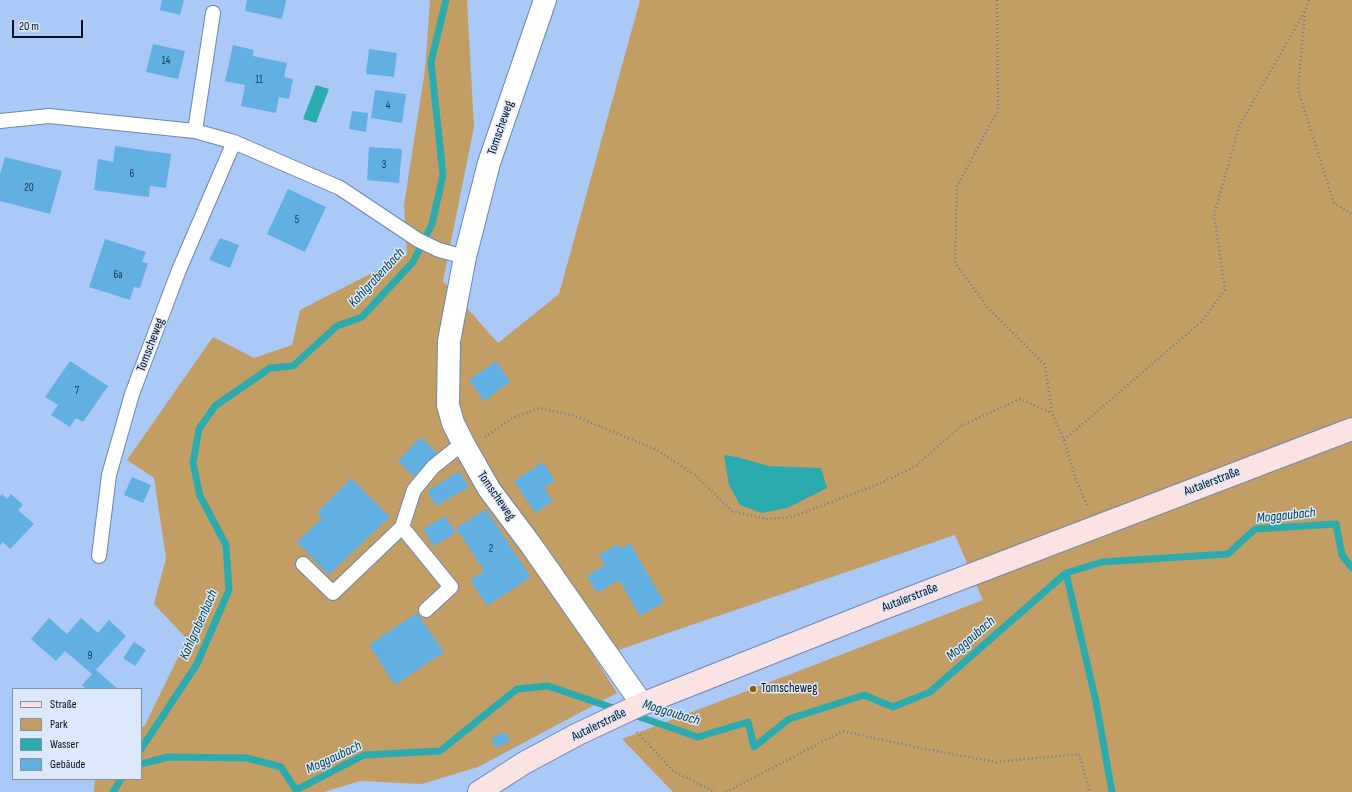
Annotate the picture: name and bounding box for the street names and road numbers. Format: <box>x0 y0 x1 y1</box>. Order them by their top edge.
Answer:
street label: Tomscheweg <box>484 99 518 157</box>
street label: Tomscheweg <box>134 316 168 374</box>
street label: Autalerstraße <box>1182 464 1242 500</box>
street label: Tomscheweg <box>473 468 519 524</box>
street label: Autalerstraße <box>880 580 940 616</box>
street label: Autalerstraße <box>569 705 629 745</box>

